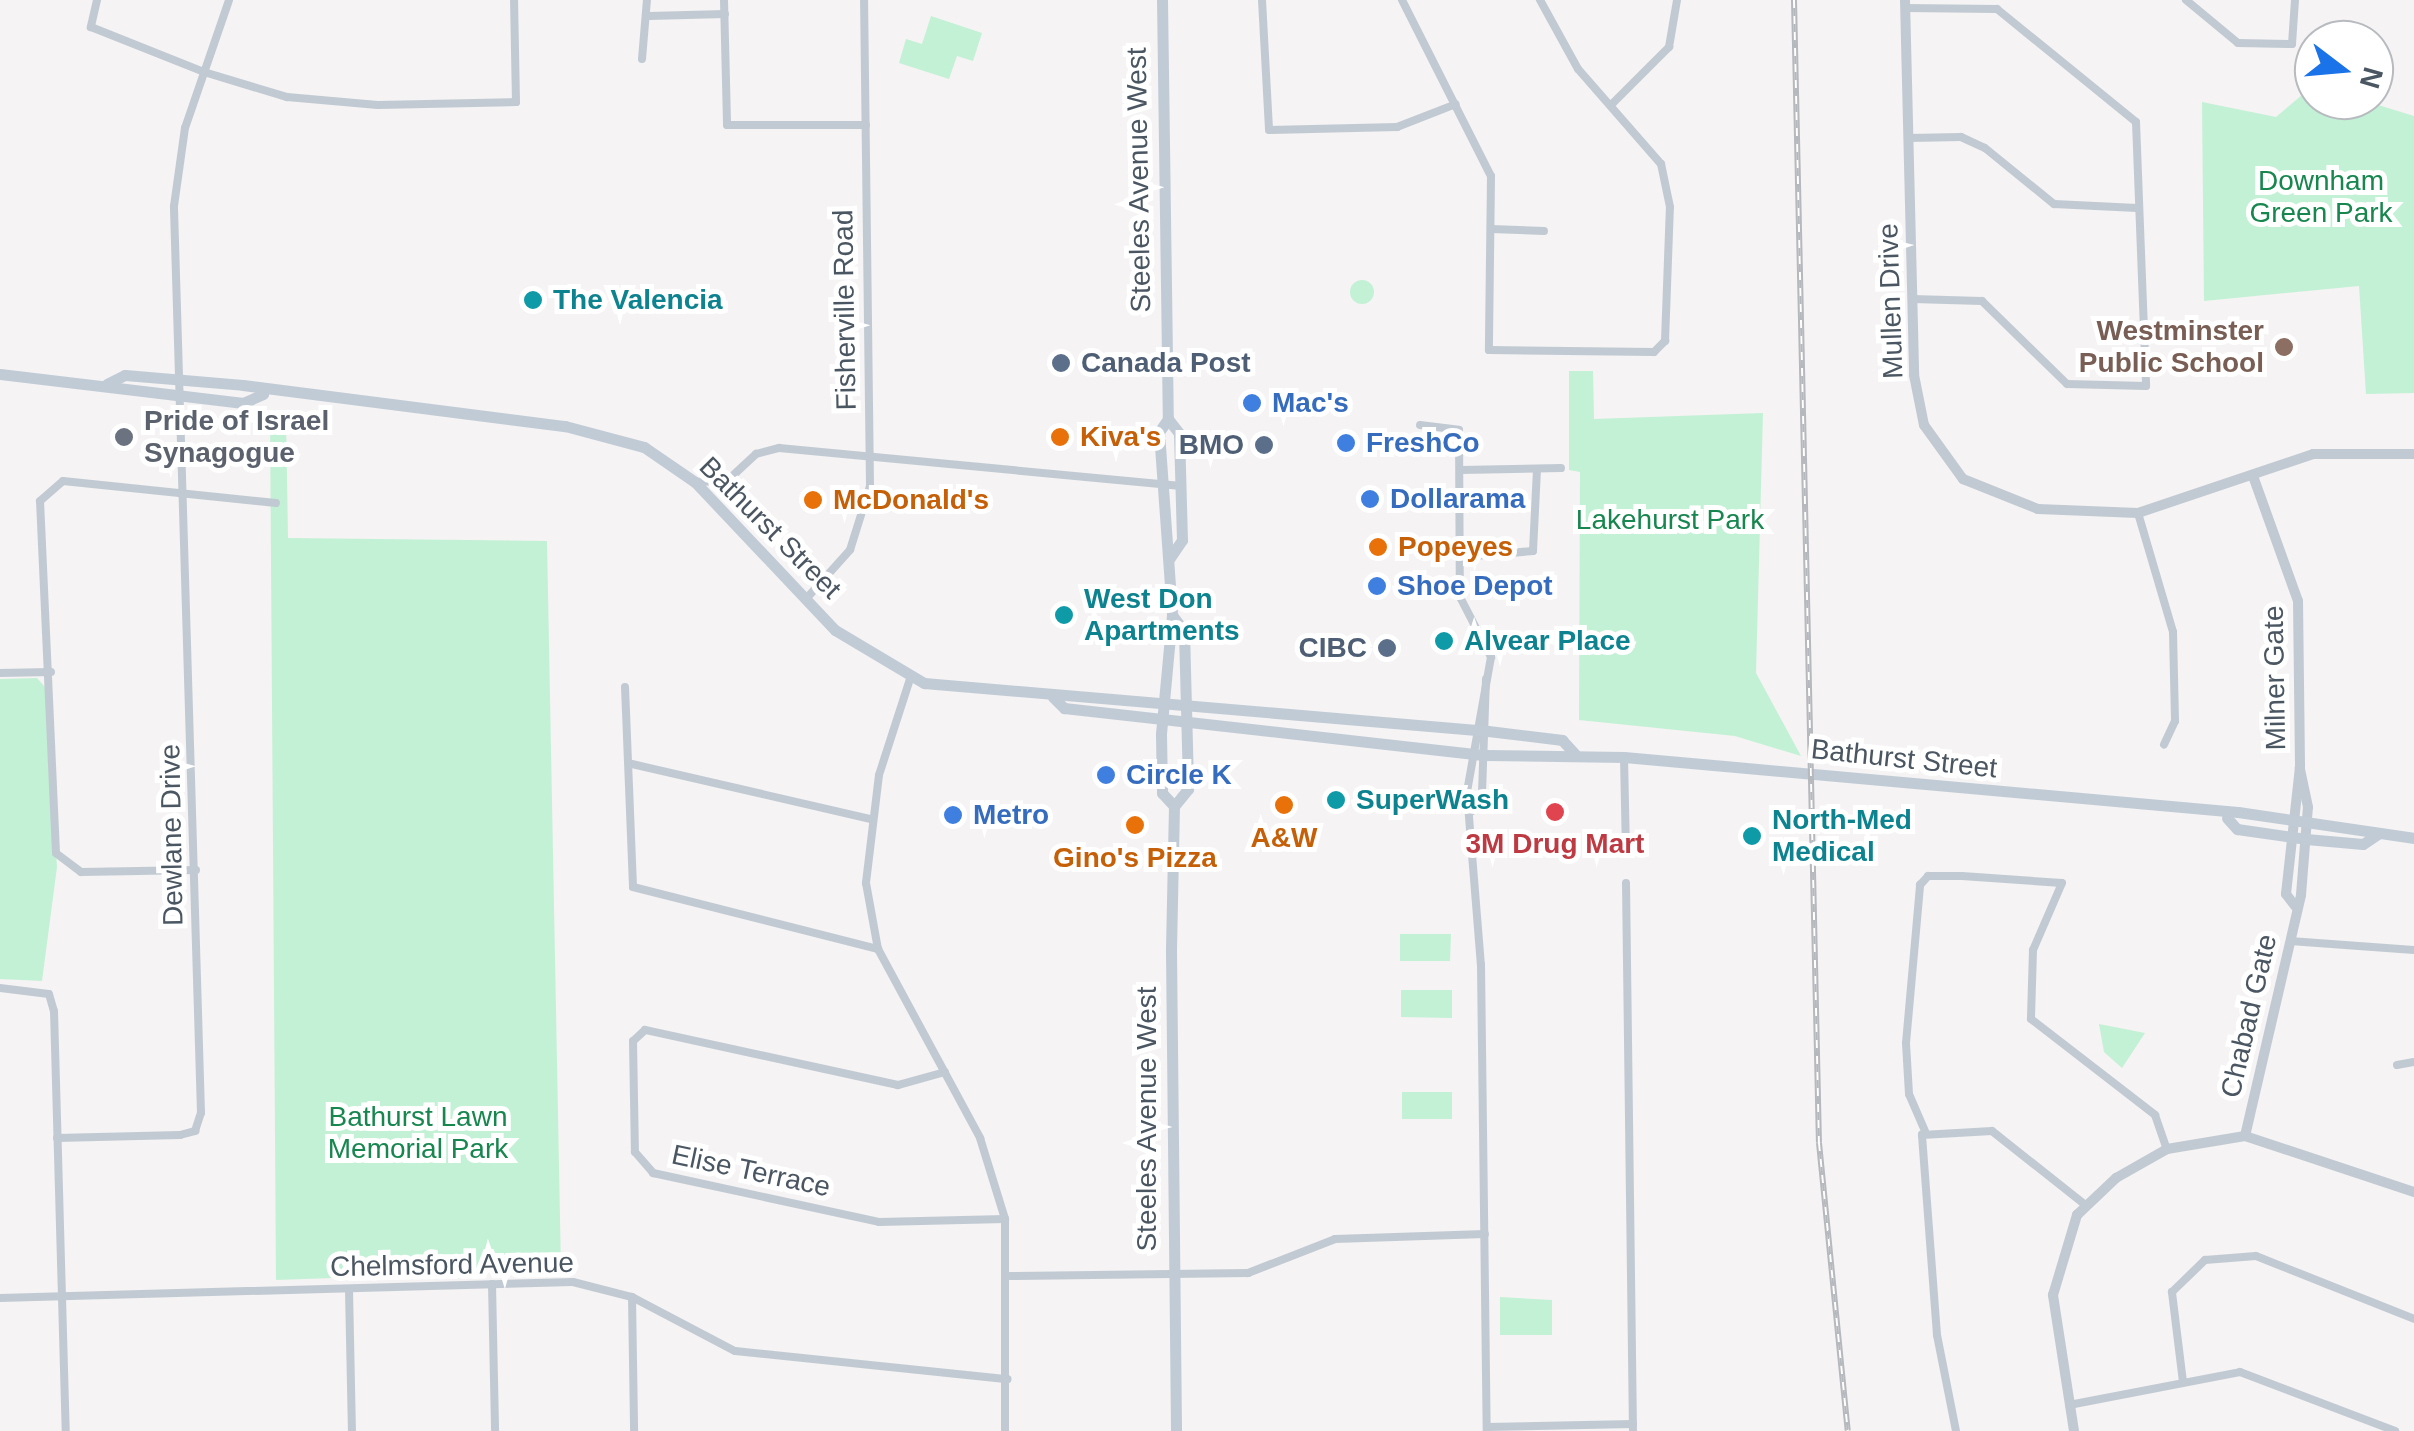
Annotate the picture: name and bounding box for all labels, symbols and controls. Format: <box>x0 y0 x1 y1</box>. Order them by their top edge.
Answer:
north arrow <box>2294 20 2394 120</box>
street label: Steeles Avenue West <box>1120 46 1158 314</box>
text: N <box>2354 64 2389 92</box>
park label: Downham Green Park <box>2249 164 2393 230</box>
street label: Fisherville Road <box>826 209 864 411</box>
street label: Mullen Drive <box>1871 223 1911 379</box>
place label: The Valencia <box>553 283 723 317</box>
marker: The Valencia <box>522 289 544 311</box>
place label: Westminster Public School <box>2079 314 2264 380</box>
marker: Westminster Public School <box>2273 336 2295 358</box>
place label: Canada Post <box>1081 346 1251 380</box>
marker: Canada Post <box>1050 352 1072 374</box>
place label: Mac's <box>1272 386 1349 420</box>
marker: Mac's <box>1241 392 1263 414</box>
place label: Pride of Israel Synagogue <box>144 404 329 470</box>
place label: Kiva's <box>1080 420 1161 454</box>
marker: Pride of Israel Synagogue <box>113 426 135 448</box>
marker: Kiva's <box>1049 426 1071 448</box>
place label: FreshCo <box>1366 426 1480 460</box>
place label: BMO <box>1179 428 1244 462</box>
marker: FreshCo <box>1335 432 1357 454</box>
marker: BMO <box>1253 434 1275 456</box>
street label: Bathurst Street <box>692 450 848 606</box>
place label: Dollarama <box>1390 482 1525 516</box>
place label: McDonald's <box>833 483 989 517</box>
marker: Dollarama <box>1359 488 1381 510</box>
marker: McDonald's <box>802 489 824 511</box>
park label: Lakehurst Park <box>1576 503 1764 537</box>
place label: Popeyes <box>1398 530 1513 564</box>
marker: Popeyes <box>1367 536 1389 558</box>
place label: Shoe Depot <box>1397 569 1553 603</box>
marker: Shoe Depot <box>1366 575 1388 597</box>
place label: West Don Apartments <box>1084 582 1240 648</box>
marker: West Don Apartments <box>1053 604 1075 626</box>
street label: Milner Gate <box>2257 605 2293 751</box>
place label: Alvear Place <box>1464 624 1631 658</box>
marker: Alvear Place <box>1433 630 1455 652</box>
place label: CIBC <box>1299 631 1367 665</box>
marker: CIBC <box>1376 637 1398 659</box>
street label: Bathurst Street <box>1809 733 1999 785</box>
street label: Dewlane Drive <box>154 744 190 926</box>
place label: Circle K <box>1126 758 1232 792</box>
marker: Circle K <box>1095 764 1117 786</box>
place label: SuperWash <box>1356 783 1509 817</box>
marker: SuperWash <box>1325 789 1347 811</box>
marker: A&W <box>1273 794 1295 816</box>
place label: Metro <box>973 798 1049 832</box>
marker: 3M Drug Mart <box>1544 801 1566 823</box>
place label: North-Med Medical <box>1772 803 1912 869</box>
marker: Metro <box>942 804 964 826</box>
marker: Gino's Pizza <box>1124 814 1146 836</box>
place label: A&W <box>1251 821 1317 855</box>
marker: North-Med Medical <box>1741 825 1763 847</box>
place label: 3M Drug Mart <box>1466 827 1644 861</box>
place label: Gino's Pizza <box>1053 841 1217 875</box>
street label: Chabad Gate <box>2214 931 2284 1101</box>
street label: Steeles Avenue West <box>1130 986 1164 1252</box>
park label: Bathurst Lawn Memorial Park <box>328 1100 508 1166</box>
street label: Elise Terrace <box>668 1138 834 1204</box>
street label: Chelmsford Avenue <box>329 1246 575 1284</box>

